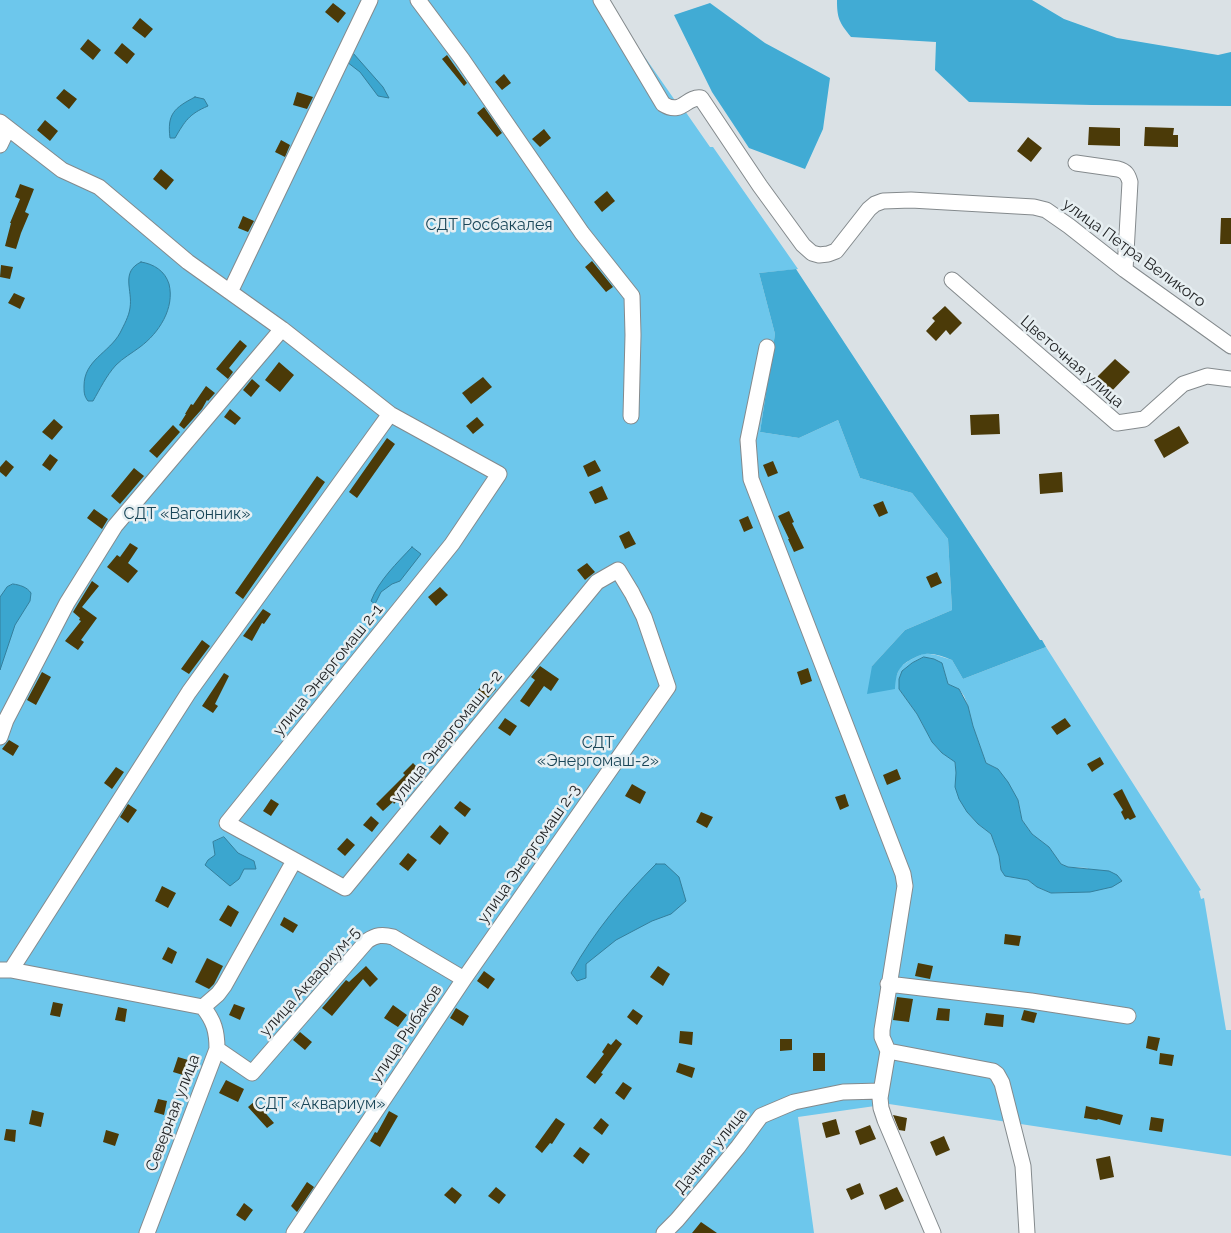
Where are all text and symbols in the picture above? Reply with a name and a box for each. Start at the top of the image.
street label: улица Петра Великого [1059,195,1209,311]
park label: СДТ Росбакалея [425,215,553,235]
street label: Цветочная улица [1016,312,1128,412]
park label: СДТ «Вагонник» [124,504,250,524]
street label: улица Энергомаш 2-1 [269,600,387,740]
street label: улица Энергомаш 2-2 [387,667,507,807]
park label: СДТ «Энергомаш-2» [537,733,659,771]
street label: улица Энергомаш 2-3 [474,781,584,927]
street label: улица Аквариум-5 [256,923,364,1041]
street label: улица Рыбаков [366,981,446,1087]
street label: Северная улица [142,1052,204,1174]
park label: СДТ «Аквариум» [255,1094,385,1114]
street label: Дачная улица [671,1104,751,1198]

